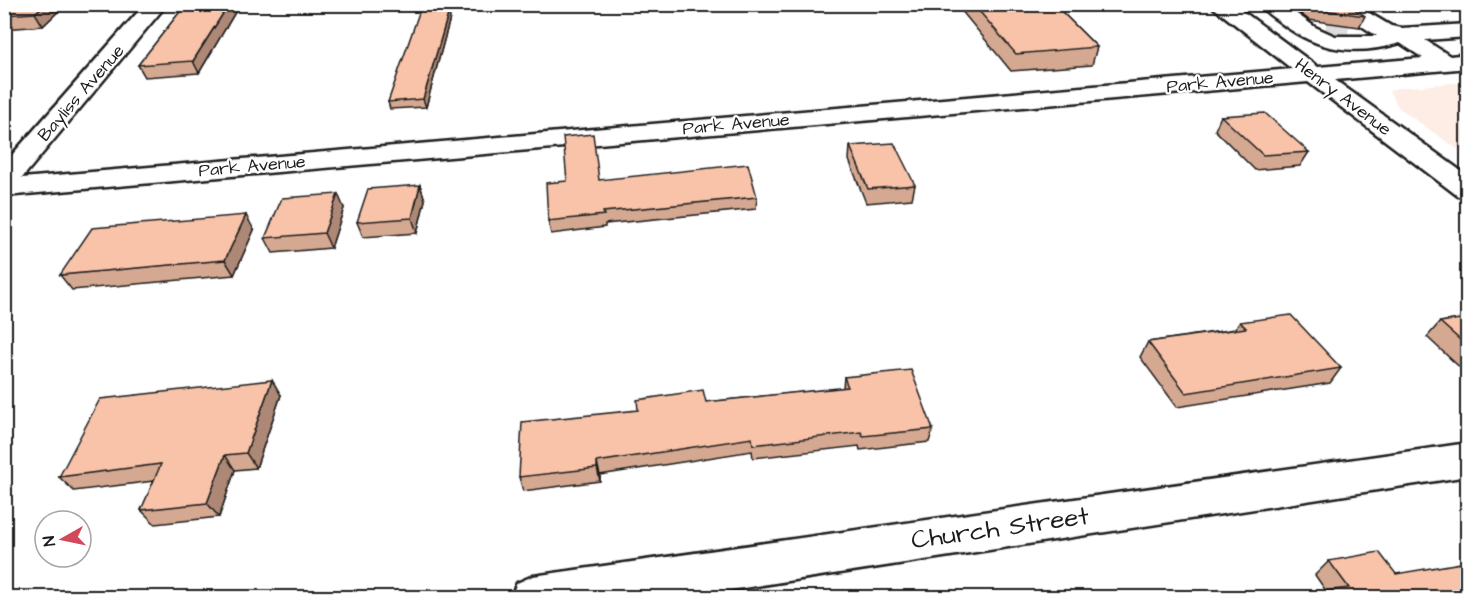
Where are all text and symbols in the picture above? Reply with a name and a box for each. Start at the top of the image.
street label: Bayliss Avenue [32,39,131,148]
street label: Henry Avenue [1289,52,1397,143]
street label: Park Avenue [1165,65,1275,99]
street label: Park Avenue [681,107,791,141]
street label: Park Avenue [197,149,307,183]
street label: Church Street [909,498,1092,558]
north arrow [33,509,93,569]
text: N [38,535,61,548]

